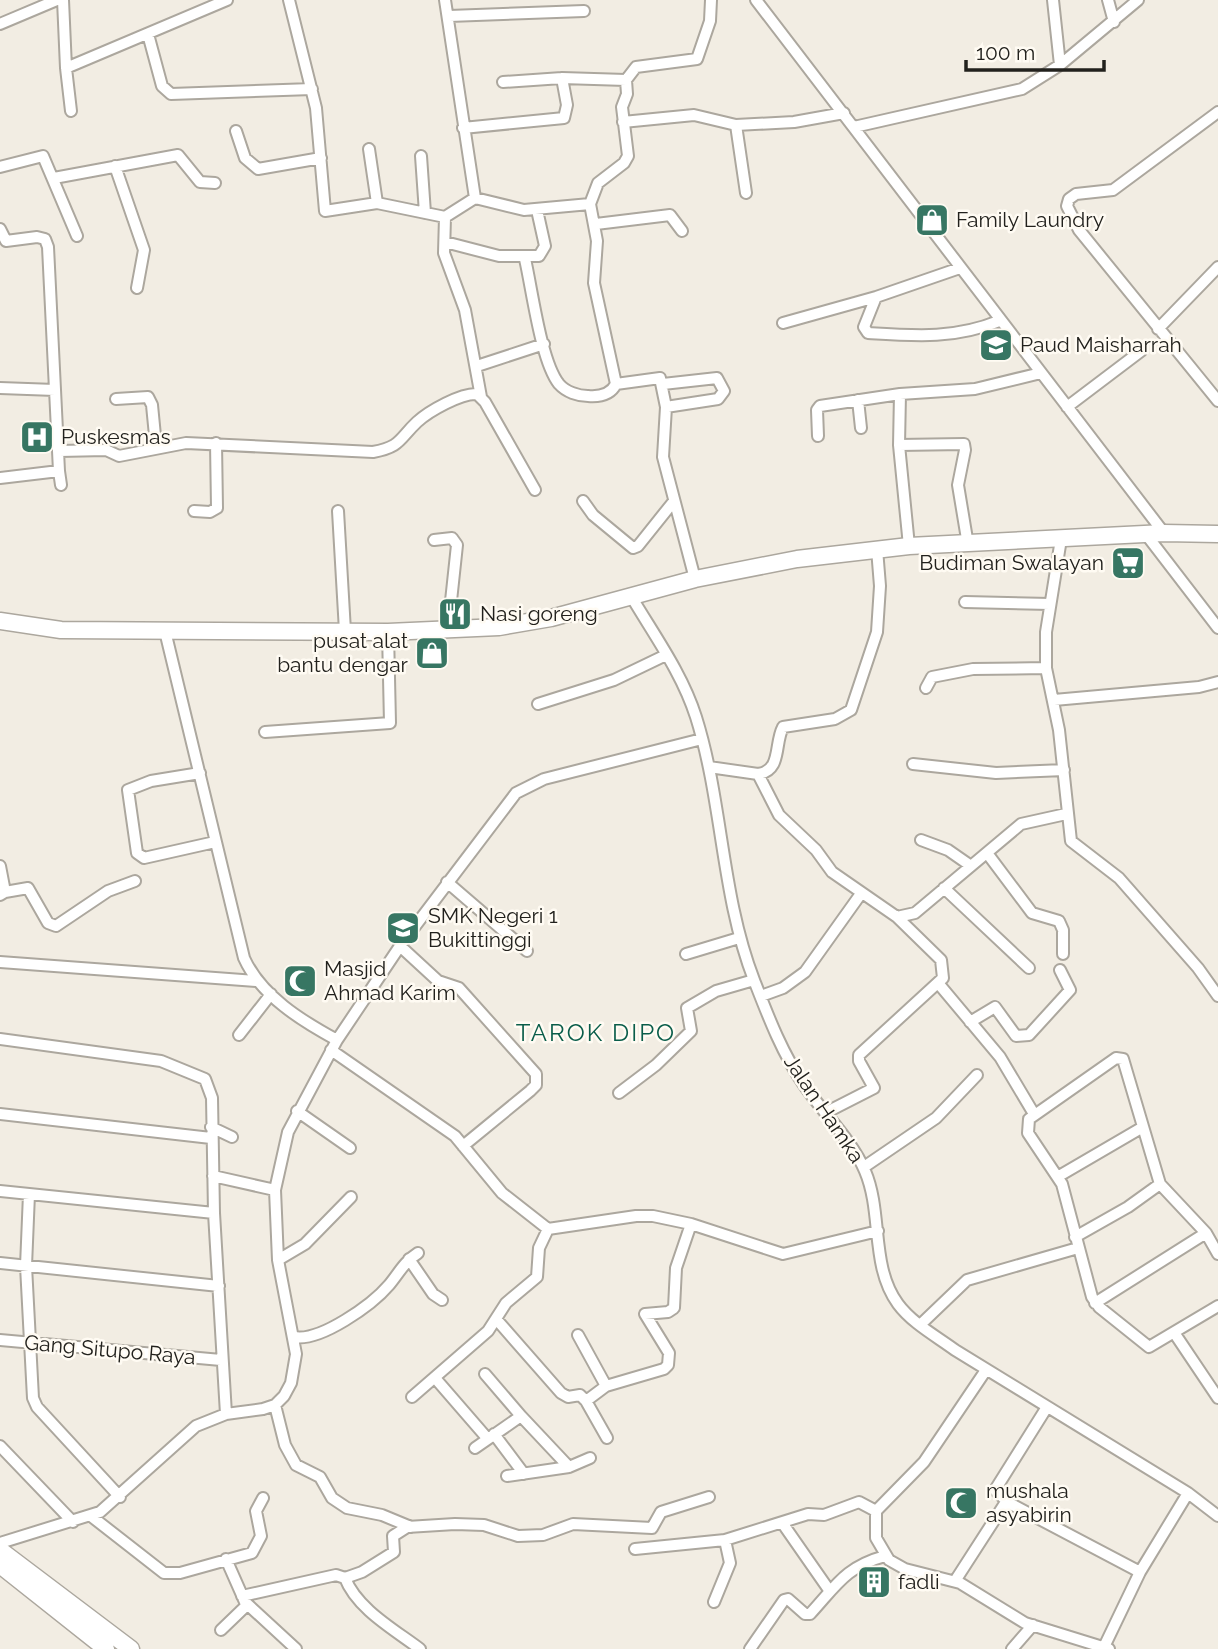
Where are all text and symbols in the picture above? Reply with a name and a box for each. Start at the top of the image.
scale bar [966,28,1104,72]
text: 100 m [976,40,1035,65]
shop icon: Family Laundry [913,201,951,239]
place label: Family Laundry [956,207,1104,232]
school or university icon: Paud Maisharrah [977,326,1015,364]
place label: Paud Maisharrah [1020,332,1182,357]
hospital icon: Puskesmas [18,418,56,456]
place label: Puskesmas [61,424,171,449]
supermarket icon: Budiman Swalayan [1109,544,1147,582]
place label: Budiman Swalayan [919,550,1104,575]
restaurant icon: Nasi goreng [436,595,474,633]
place label: Nasi goreng [480,601,598,626]
place label: pusat alat bantu dengar [277,628,409,677]
shop icon: pusat alat bantu dengar [413,634,451,672]
place label: SMK Negeri 1 Bukittinggi [428,903,558,952]
school or university icon: SMK Negeri 1 Bukittinggi [384,909,422,947]
place label: Masjid Ahmad Karim [324,956,456,1005]
mosque icon: Masjid Ahmad Karim [281,962,319,1000]
district label: TAROK DIPO [516,1018,676,1047]
street label: Jalan Hamka [779,1050,870,1167]
street label: Gang Situpo Raya [23,1330,197,1369]
place label: mushala asyabirin [986,1478,1072,1527]
mosque icon: mushala asyabirin [942,1484,980,1522]
building icon: fadli [855,1563,893,1601]
place label: fadli [898,1569,940,1594]

